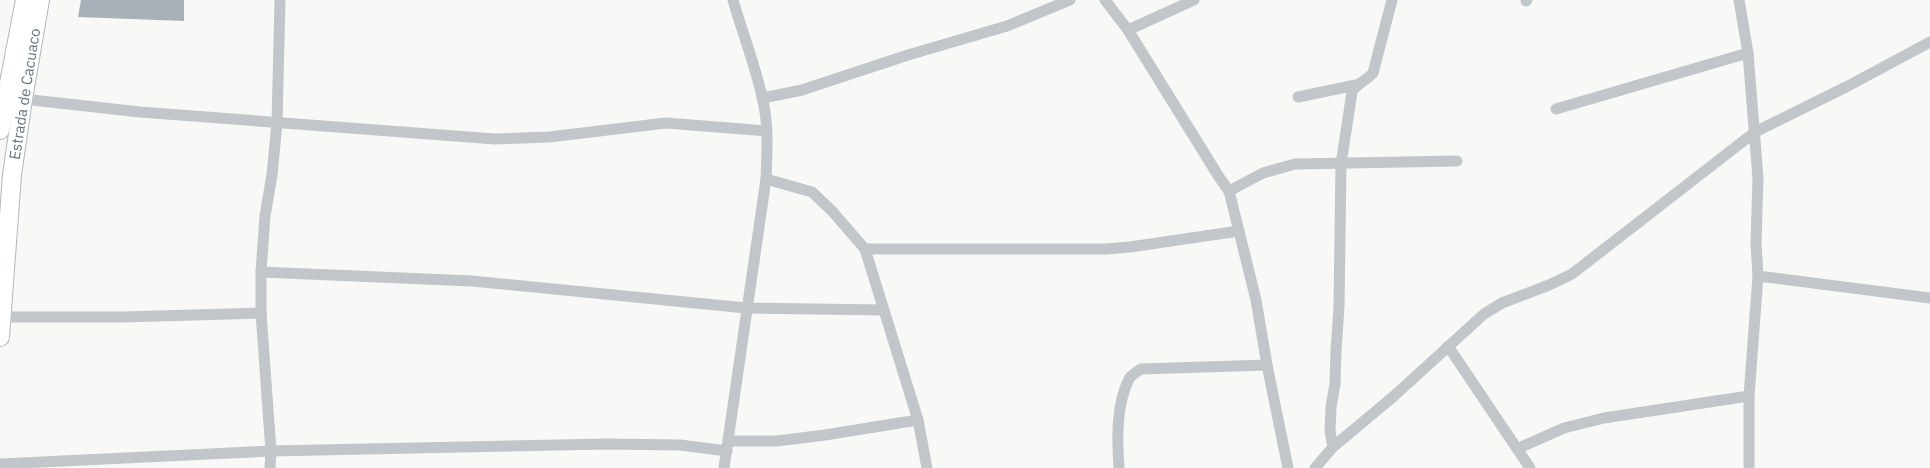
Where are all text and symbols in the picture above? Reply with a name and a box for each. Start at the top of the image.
street label: Estrada de Cacuaco [5,27,44,161]

